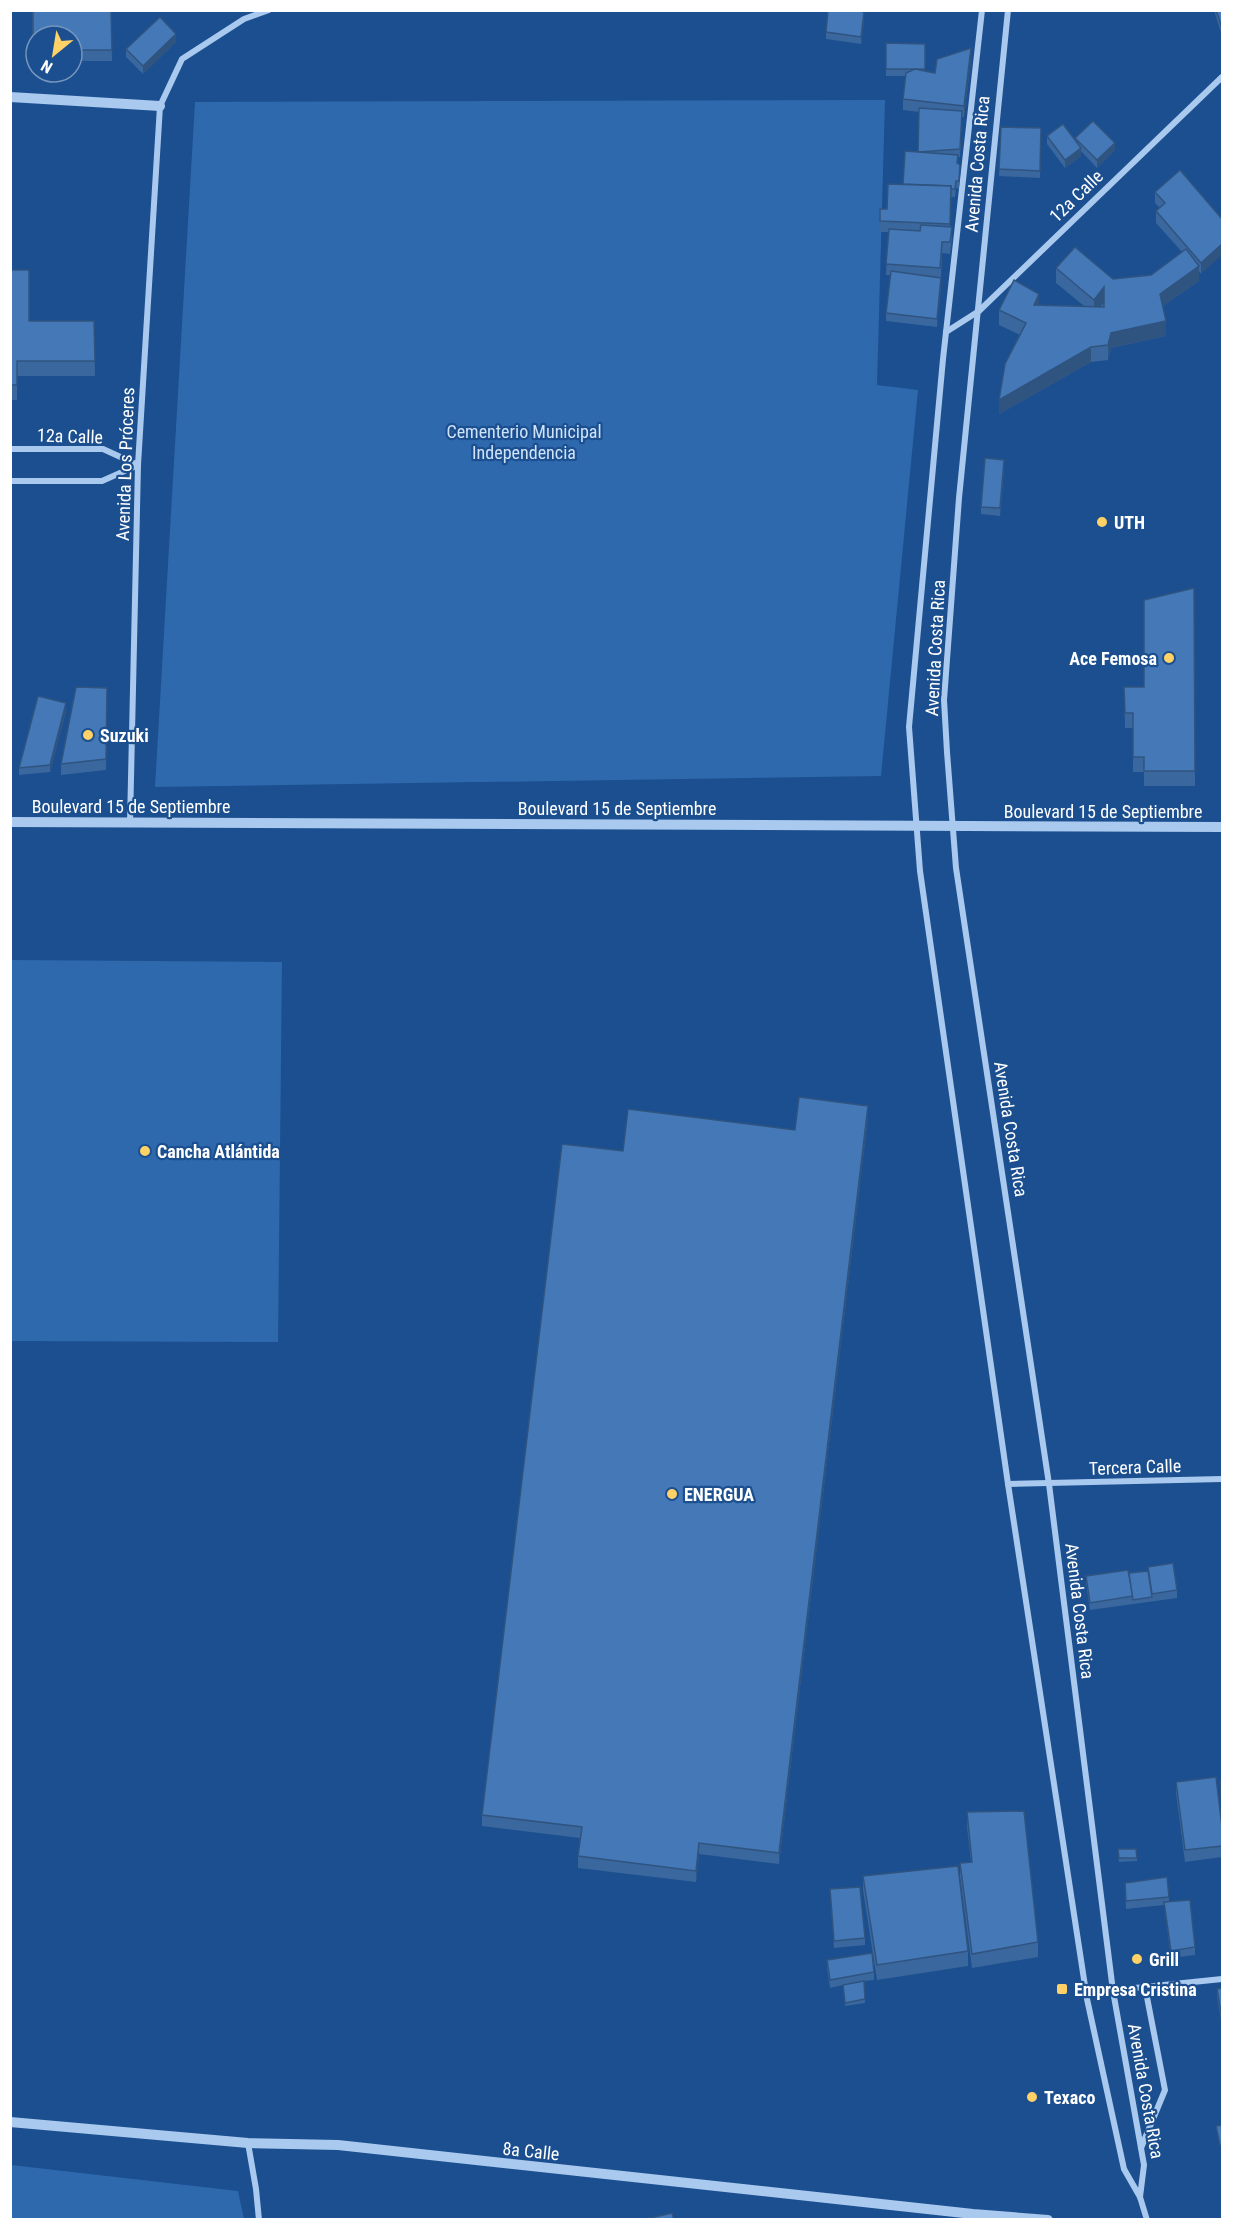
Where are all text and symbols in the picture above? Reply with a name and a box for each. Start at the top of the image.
north arrow [24,24,84,84]
text: N [38,56,56,77]
street label: Avenida Costa Rica [961,95,993,233]
street label: 12a Calle [1045,166,1107,226]
street label: Avenida Los Próceres [112,387,138,541]
park label: Cementerio Municipal Independencia [446,421,602,463]
street label: 12a Calle [37,424,103,448]
place label: UTH [1114,512,1145,533]
marker: UTH [1095,515,1109,529]
street label: Avenida Costa Rica [921,579,949,717]
place label: Ace Femosa [1069,648,1157,669]
marker: Ace Femosa [1162,651,1176,665]
place label: Suzuki [100,725,149,746]
marker: Suzuki [81,728,95,742]
street label: Boulevard 15 de Septiembre [32,796,230,817]
street label: Boulevard 15 de Septiembre [518,798,716,819]
street label: Boulevard 15 de Septiembre [1004,801,1202,822]
street label: Avenida Costa Rica [990,1060,1032,1198]
place label: Cancha Atlántida [157,1141,280,1162]
marker: Cancha Atlántida [138,1144,152,1158]
street label: Tercera Calle [1088,1455,1182,1479]
place label: ENERGUA [684,1484,754,1505]
marker: ENERGUA [665,1487,679,1501]
street label: Avenida Costa Rica [1061,1542,1099,1680]
place label: Grill [1149,1949,1179,1970]
marker: Grill [1130,1952,1144,1966]
place label: Empresa Cristina [1074,1979,1197,2000]
marker: Empresa Cristina [1055,1982,1069,1996]
street label: Avenida Costa Rica [1124,2022,1168,2160]
place label: Texaco [1044,2087,1095,2108]
marker: Texaco [1025,2090,1039,2104]
street label: 8a Calle [501,2138,561,2164]

